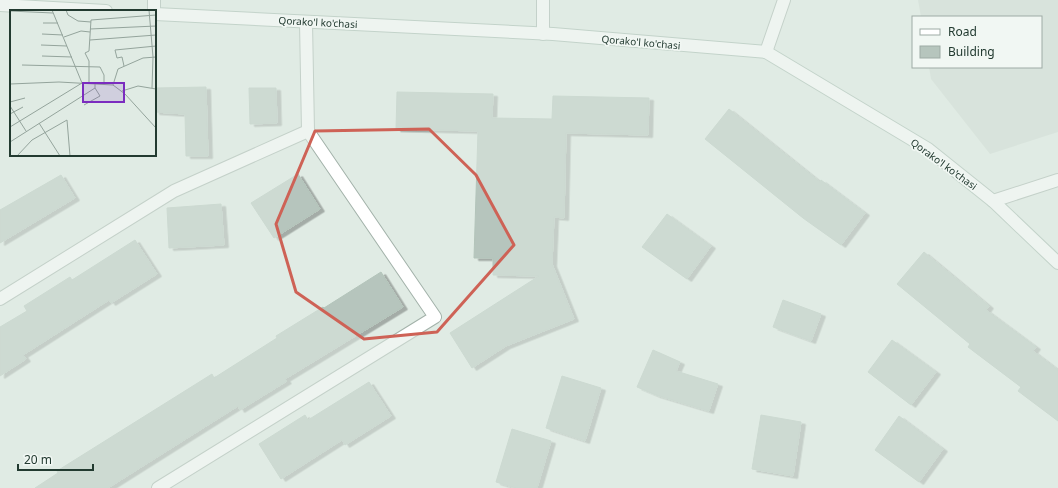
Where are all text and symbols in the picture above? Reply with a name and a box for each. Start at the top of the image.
inset map [10,10,156,156]
street label: Qorako'l ko'chasi [278,13,358,31]
legend [912,16,1042,68]
text: Road [948,23,977,40]
street label: Qorako'l ko'chasi [601,32,681,52]
text: Building [948,43,995,60]
street label: Qorako'l ko'chasi [908,135,980,193]
scale bar [18,446,93,472]
text: 20 m [24,451,52,468]

